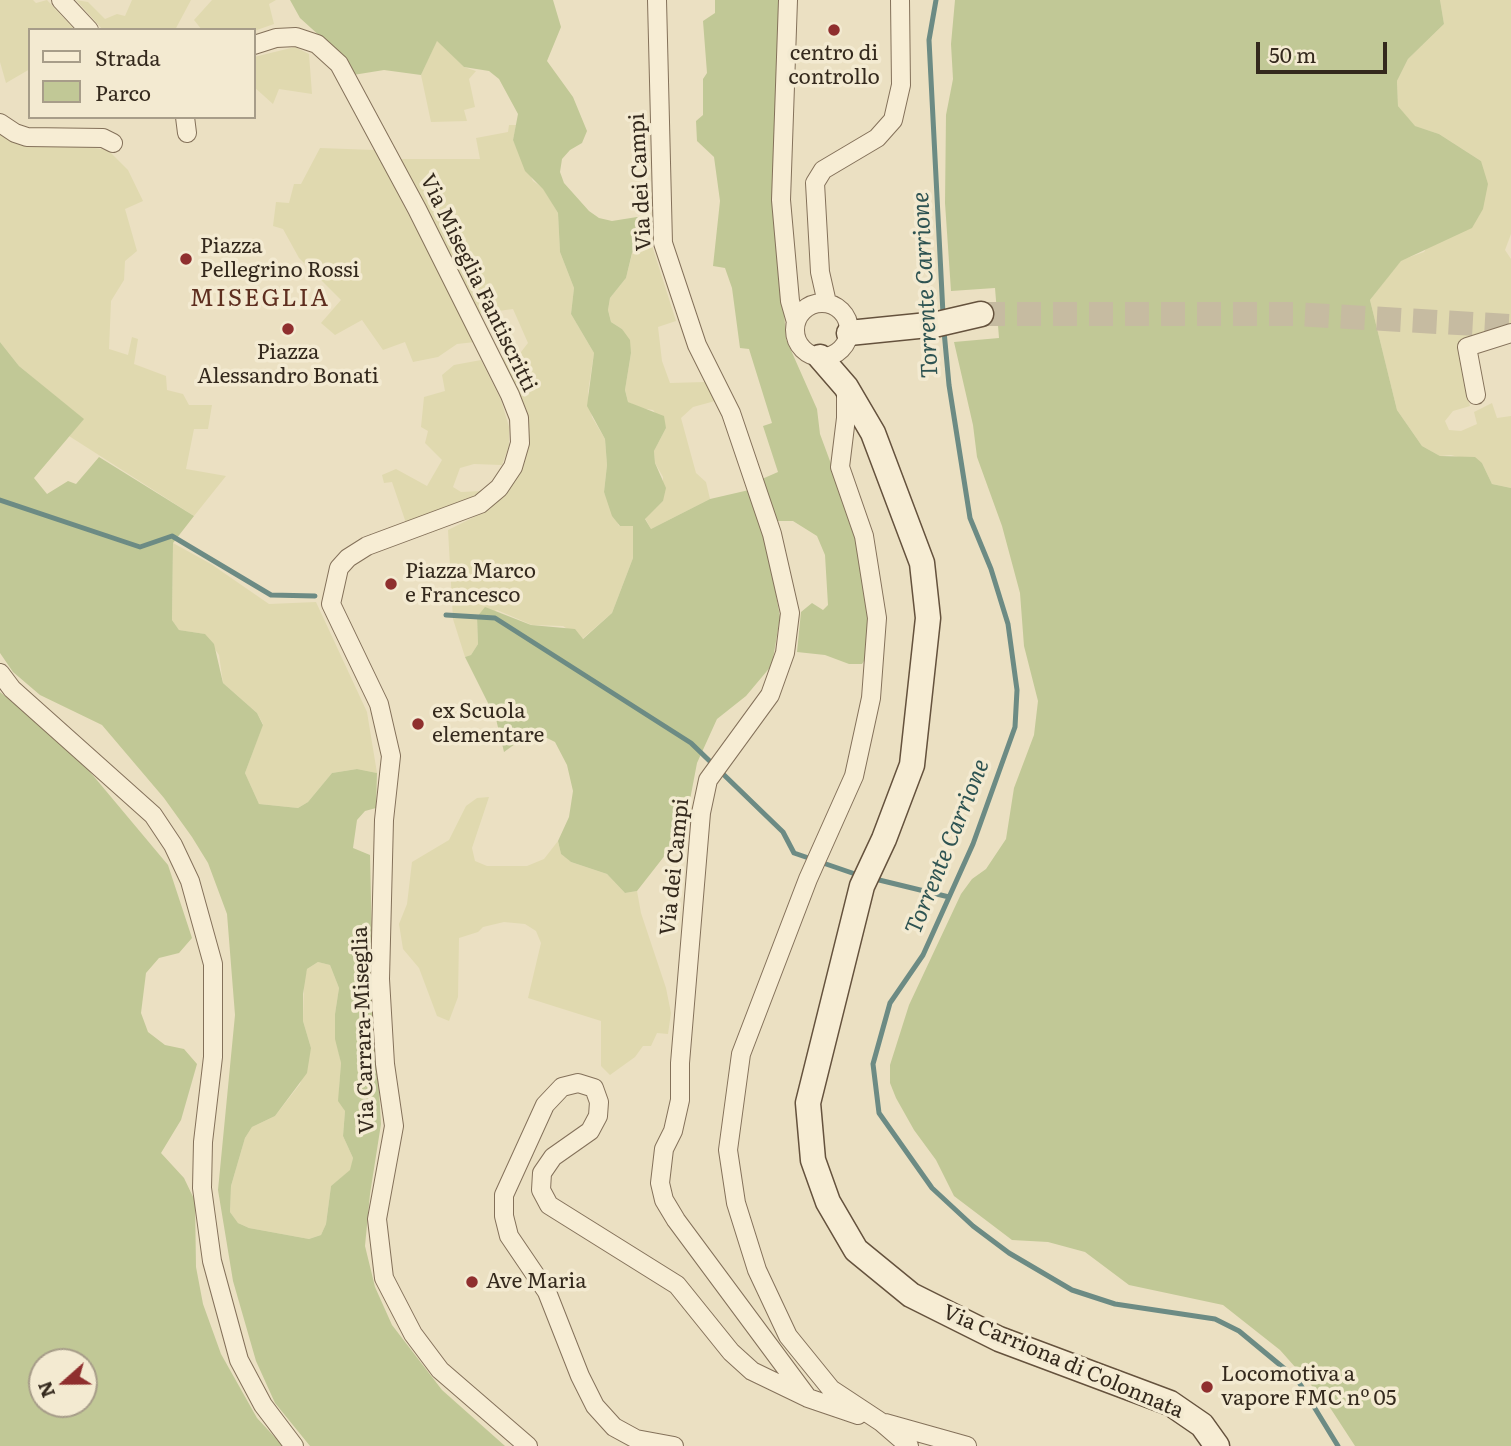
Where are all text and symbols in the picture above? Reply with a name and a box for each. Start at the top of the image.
marker: centro di controllo [826,22,842,38]
legend [28,28,256,119]
scale bar [1259,28,1390,72]
text: 50 m [1269,38,1316,69]
text: Strada [95,41,161,72]
place label: centro di controllo [788,41,880,91]
text: Parco [95,76,151,107]
street label: Via dei Campi [625,112,657,252]
street label: Via Miseglia Fantiscritti [414,170,542,396]
water label: Torrente Carrione [907,191,945,379]
place label: Piazza Pellegrino Rossi [200,234,359,284]
marker: Piazza Pellegrino Rossi [178,251,194,267]
district label: MISEGLIA [191,285,329,313]
marker: Piazza Alessandro Bonati [280,321,296,337]
place label: Piazza Alessandro Bonati [197,340,379,390]
place label: Piazza Marco e Francesco [405,559,536,609]
marker: Piazza Marco e Francesco [383,576,399,592]
place label: ex Scuola elementare [432,699,544,749]
marker: ex Scuola elementare [410,716,426,732]
water label: Torrente Carrione [900,755,996,939]
street label: Via dei Campi [655,797,695,937]
street label: Via Carrara-Miseglia [348,926,380,1134]
place label: Ave Maria [486,1269,587,1295]
marker: Ave Maria [464,1274,480,1290]
street label: Via Carriona di Colonnata [939,1300,1187,1424]
north arrow [28,1348,98,1418]
place label: Locomotiva a vapore FMC nº 05 [1221,1362,1396,1412]
text: N [29,1377,61,1402]
marker: Locomotiva a vapore FMC nº 05 [1199,1379,1215,1395]

